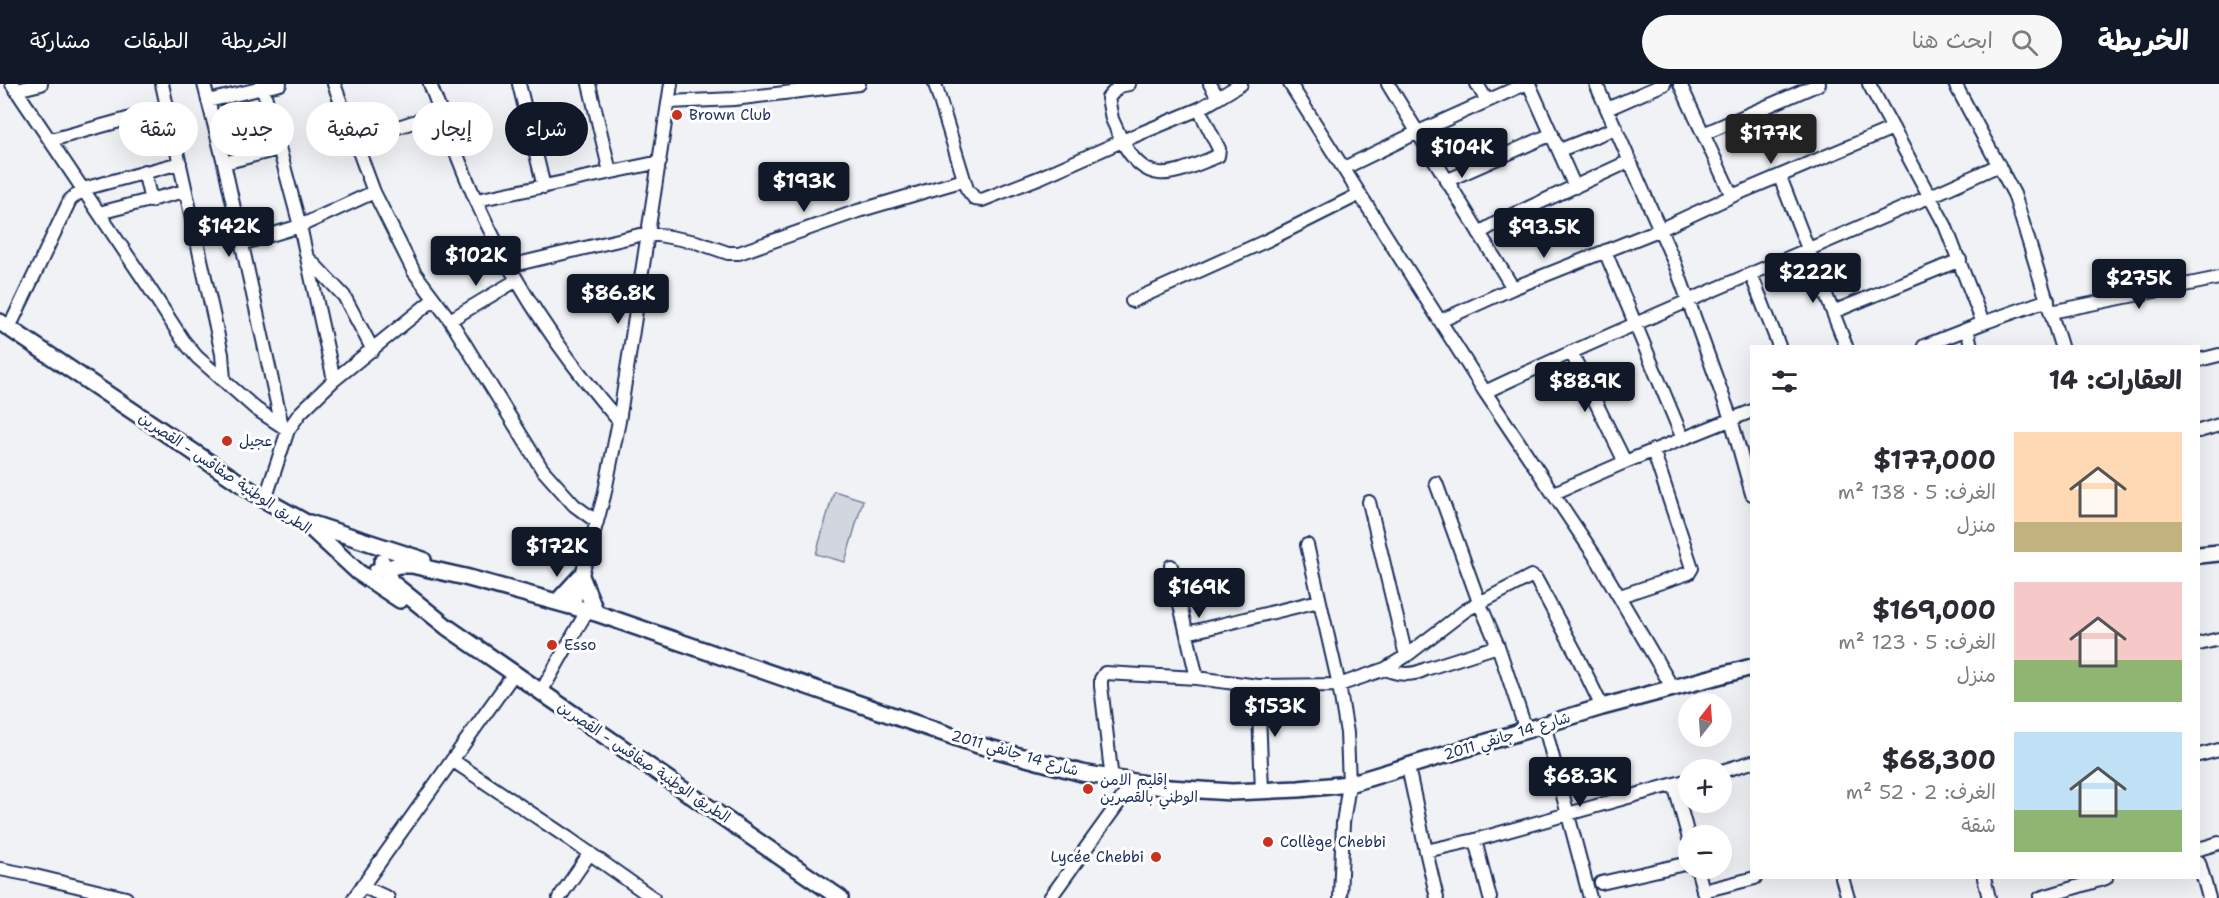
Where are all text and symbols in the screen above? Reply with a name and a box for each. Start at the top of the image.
search box [1642,15,2062,69]
text: الخريطة [2098,21,2189,59]
text: ابحث هنا [1912,26,1993,55]
icon: search [2008,26,2041,59]
text: مشاركة [30,27,91,55]
text: الطبقات [124,27,189,55]
text: الخريطة [222,27,287,55]
chip: شقة [119,102,198,156]
chip: جديد [210,102,294,156]
chip: تصفية [306,102,400,156]
chip: إيجار [412,102,493,156]
chip: شراء [505,102,588,156]
place label: Brown Club [689,105,771,125]
marker: Brown Club [670,108,684,122]
pin: $177K [1729,114,1813,165]
text: $177K [1740,120,1803,146]
pin: $104K [1420,128,1504,179]
text: $104K [1430,134,1494,160]
pin: $193K [762,162,846,213]
text: $193K [772,168,836,194]
pin: $142K [187,207,271,258]
pin: $93.5K [1495,208,1593,259]
text: $142K [198,213,260,239]
text: $93.5K [1508,214,1580,240]
pin: $102K [434,236,518,287]
text: $102K [445,242,507,268]
pin: $222K [1771,253,1855,304]
text: $222K [1779,259,1847,285]
pin: $275K [2097,259,2181,310]
text: $275K [2106,265,2172,291]
pin: $86.8K [569,274,667,325]
text: $86.8K [581,280,655,306]
pin: $88.9K [1536,362,1634,413]
text: العقارات: 14 [2048,362,2182,397]
icon: filters [1768,365,1801,398]
text: $88.9K [1549,368,1621,394]
street label: الطريق الوطنية صفاقس - القصرين [135,408,315,538]
place label: عجيل [239,431,272,451]
marker: عجيل [220,434,234,448]
text: $177,000 [1873,442,1996,477]
icon: home [2062,456,2134,528]
text: الغرف: 5 · 138 m² [1838,479,1996,505]
text: منزل [1957,512,1996,538]
pin: $172K [515,527,599,578]
text: $172K [526,533,588,559]
pin: $169K [1157,568,1241,619]
text: $169K [1168,574,1230,600]
text: $169,000 [1872,592,1996,627]
icon: home [2062,606,2134,678]
text: الغرف: 5 · 123 m² [1838,629,1996,655]
place label: Esso [564,635,596,655]
marker: Esso [545,638,559,652]
text: منزل [1957,662,1996,688]
pin: $153K [1233,687,1317,738]
text: $153K [1244,693,1306,719]
north arrow [1678,693,1732,747]
map controls [1678,693,1732,879]
street label: الطريق الوطنية صفاقس - القصرين [554,697,734,827]
street label: شارع 14 جانفي 2011 [1441,707,1574,768]
street label: شارع 14 جانفي 2011 [948,725,1081,784]
text: $68,300 [1882,742,1996,777]
icon: home [2062,756,2134,828]
pin: $68.3K [1531,757,1629,808]
button: + [1678,759,1732,813]
text: $68.3K [1543,763,1617,789]
place label: إقليم الامن الوطني بالقصرين [1100,770,1198,810]
text: الغرف: 2 · 52 m² [1846,779,1996,805]
marker: إقليم الامن الوطني بالقصرين [1081,782,1095,796]
text: شقة [1961,812,1996,838]
button: − [1678,825,1732,879]
place label: Collège Chebbi [1280,832,1386,852]
marker: Collège Chebbi [1261,835,1275,849]
place label: Lycée Chebbi [1050,847,1144,867]
marker: Lycée Chebbi [1149,850,1163,864]

